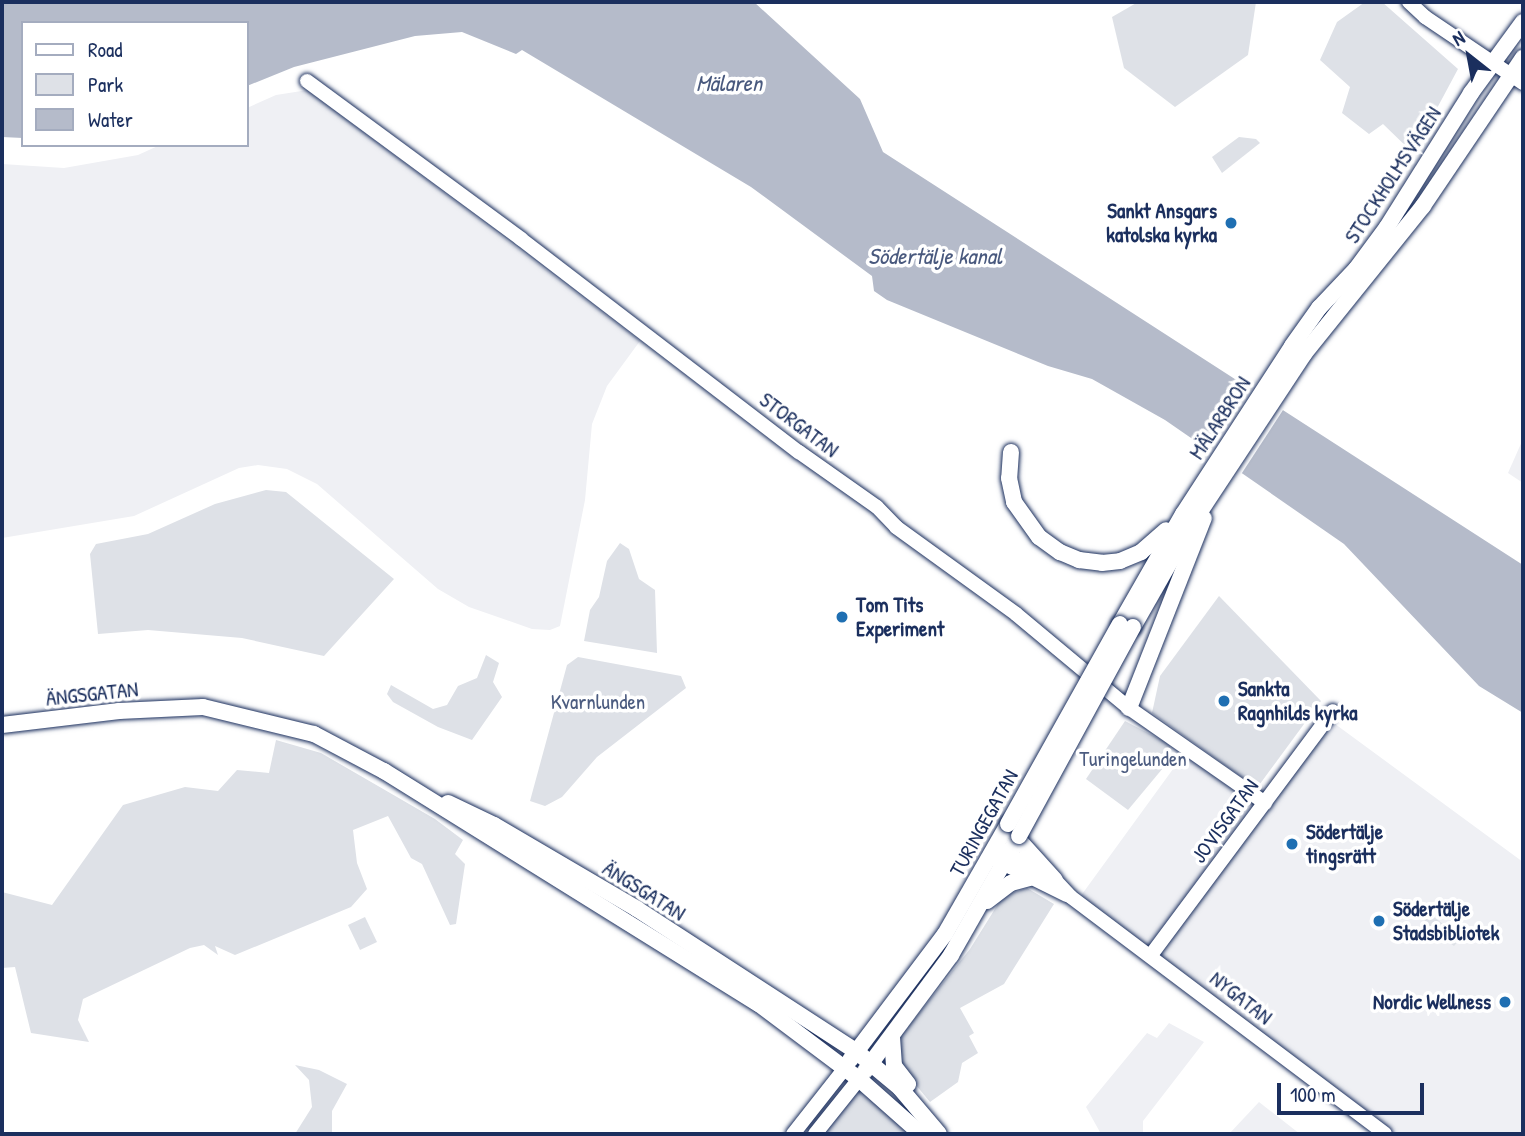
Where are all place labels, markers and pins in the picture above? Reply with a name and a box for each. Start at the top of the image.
place label: Sankt Ansgars katolska kyrka [1106,198,1217,248]
marker: Sankt Ansgars katolska kyrka [1223,215,1239,231]
place label: Tom Tits Experiment [856,592,944,642]
marker: Tom Tits Experiment [834,609,850,625]
place label: Sankta Ragnhilds kyrka [1238,676,1357,726]
marker: Sankta Ragnhilds kyrka [1216,693,1232,709]
place label: Södertälje tingsrätt [1306,819,1383,869]
marker: Södertälje tingsrätt [1284,836,1300,852]
place label: Södertälje Stadsbibliotek [1393,896,1499,946]
marker: Södertälje Stadsbibliotek [1371,913,1387,929]
place label: Nordic Wellness [1373,989,1491,1015]
marker: Nordic Wellness [1497,994,1513,1010]

